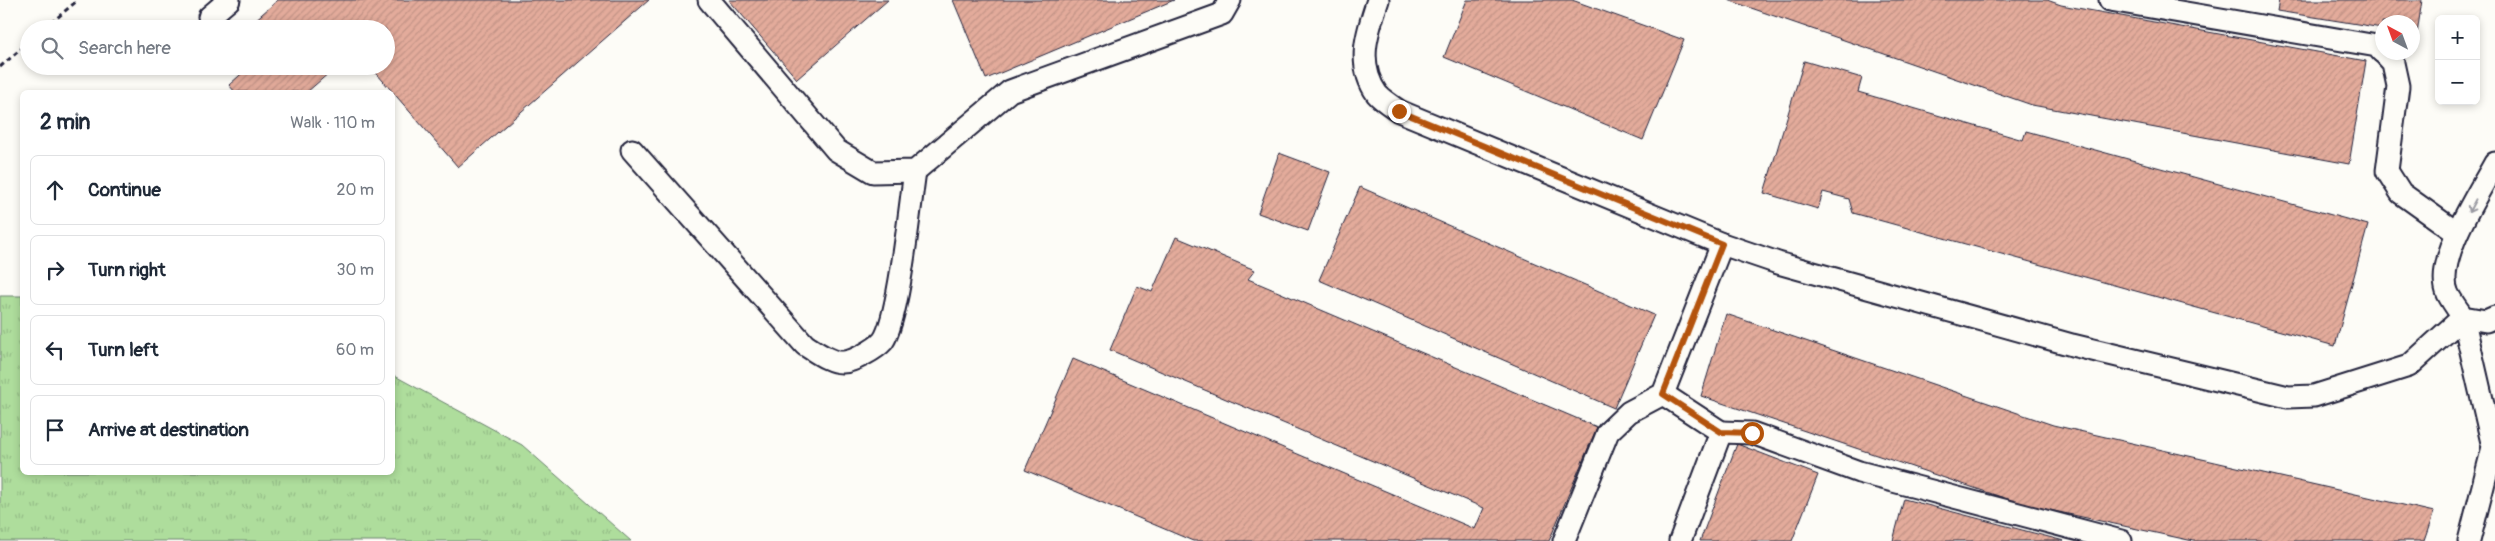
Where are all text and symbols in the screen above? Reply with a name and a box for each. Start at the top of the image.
north arrow [2375,15,2420,60]
map controls [2435,15,2480,105]
button: + [2435,15,2480,60]
search box [20,20,395,75]
icon: search [38,34,66,62]
text: Search here [78,36,171,60]
button: − [2435,60,2480,105]
route end [1388,100,1411,123]
text: 2 min [40,109,90,136]
text: Walk · 110 m [290,113,375,133]
icon: ahead [41,176,69,204]
text: Continue [88,178,161,202]
text: 20 m [336,180,374,200]
one-way arrow [2467,198,2476,213]
icon: right [41,256,69,284]
text: Turn right [88,258,166,282]
text: 30 m [336,260,374,280]
icon: left [41,336,69,364]
text: Turn left [88,338,158,362]
text: 60 m [336,340,374,360]
icon: arrive [41,416,69,444]
text: Arrive at destination [88,418,249,442]
route start [1741,422,1764,445]

